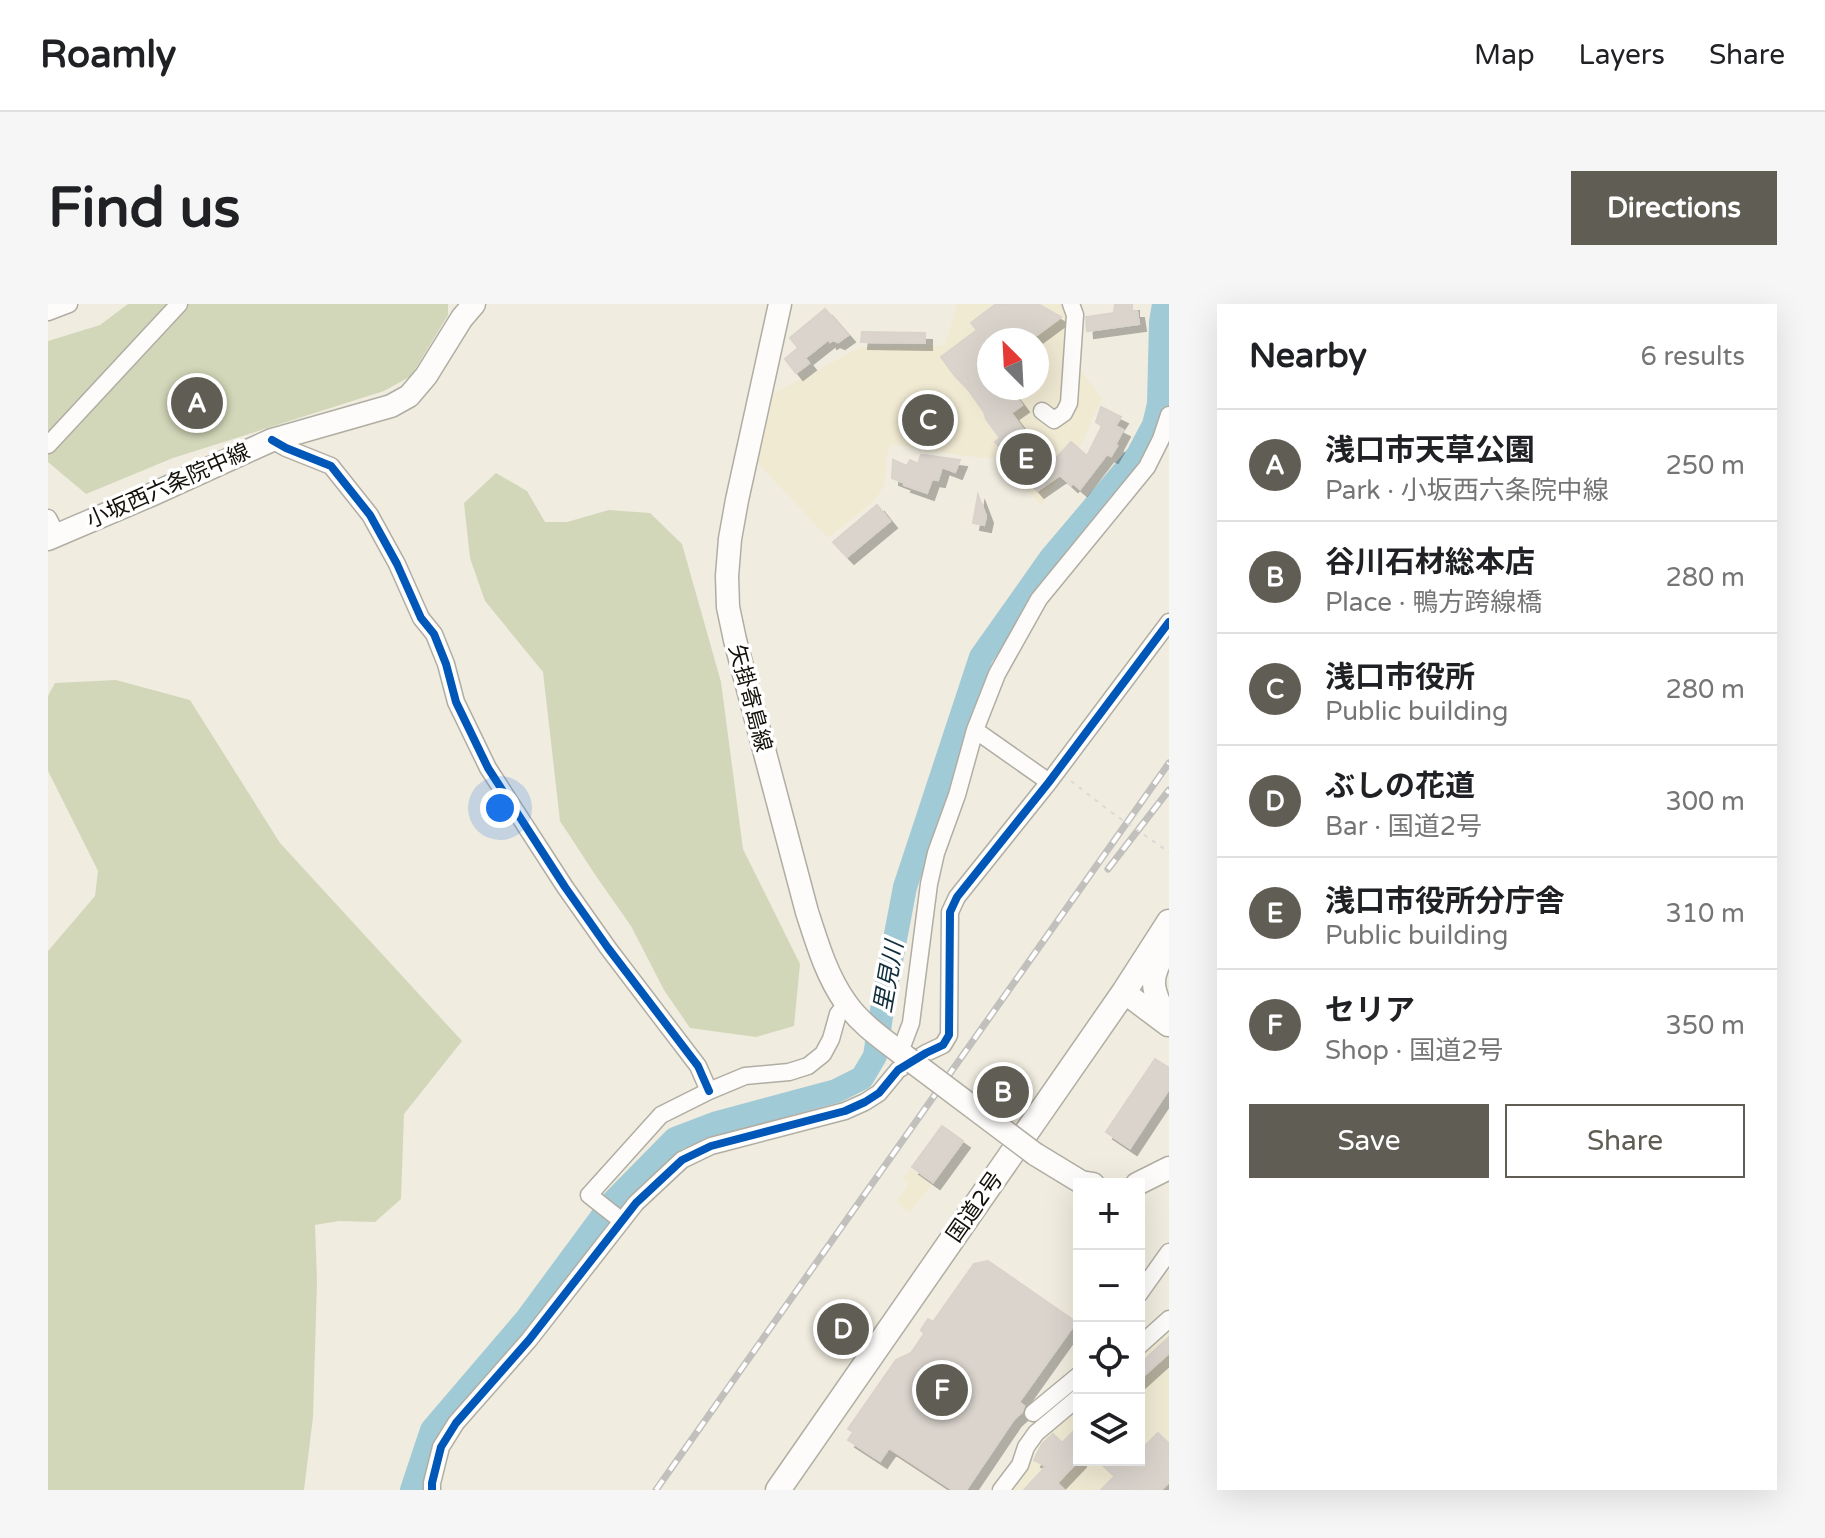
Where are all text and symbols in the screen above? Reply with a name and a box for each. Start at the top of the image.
text: Roamly [40,32,176,78]
text: Map [1474,38,1535,72]
text: Layers [1579,38,1665,72]
text: Share [1709,38,1785,72]
button: Directions [1571,171,1777,245]
text: Find us [48,175,240,242]
north arrow [977,328,1049,400]
text: Nearby [1249,336,1367,377]
text: 6 results [1640,341,1745,372]
pin: A [171,373,223,433]
pin: C [902,390,954,450]
pin: E [1000,429,1052,489]
text: 浅口市天草公園 [1325,432,1535,469]
street label: 小坂西六条院中線 [82,438,254,534]
text: A [1265,450,1285,481]
text: 250 m [1665,450,1745,481]
text: Park · 小坂西六条院中線 [1325,475,1609,506]
text: 谷川石材総本店 [1325,544,1535,581]
text: B [1266,562,1284,593]
text: 280 m [1665,562,1745,593]
text: Place · 鴨方跨線橋 [1325,587,1542,618]
street label: 矢掛寄島線 [723,642,777,754]
text: 浅口市役所 [1325,659,1475,696]
text: C [1266,674,1284,705]
text: 280 m [1665,674,1745,705]
text: Public building [1325,696,1508,727]
text: ぶしの花道 [1325,768,1475,805]
text: D [1265,786,1285,817]
text: 300 m [1665,786,1745,817]
your location [480,788,520,828]
text: Bar · 国道2号 [1325,811,1482,842]
text: 浅口市役所分庁舎 [1325,883,1565,920]
text: E [1267,898,1283,929]
text: 310 m [1665,898,1745,929]
text: Public building [1325,920,1508,951]
water label: 里見川 [868,936,910,1015]
text: セリア [1325,992,1415,1029]
text: F [1267,1010,1283,1041]
text: 350 m [1665,1010,1745,1041]
text: Shop · 国道2号 [1325,1035,1503,1066]
pin: B [977,1062,1029,1122]
button: Save [1249,1104,1489,1178]
button: Share [1505,1104,1745,1178]
street label: 国道2号 [941,1167,1009,1247]
map controls [1073,1178,1145,1466]
button: + [1073,1178,1145,1250]
button: − [1073,1250,1145,1322]
pin: D [817,1299,869,1359]
button: locate [1073,1322,1145,1394]
pin: F [916,1360,968,1420]
button: layers [1073,1394,1145,1466]

